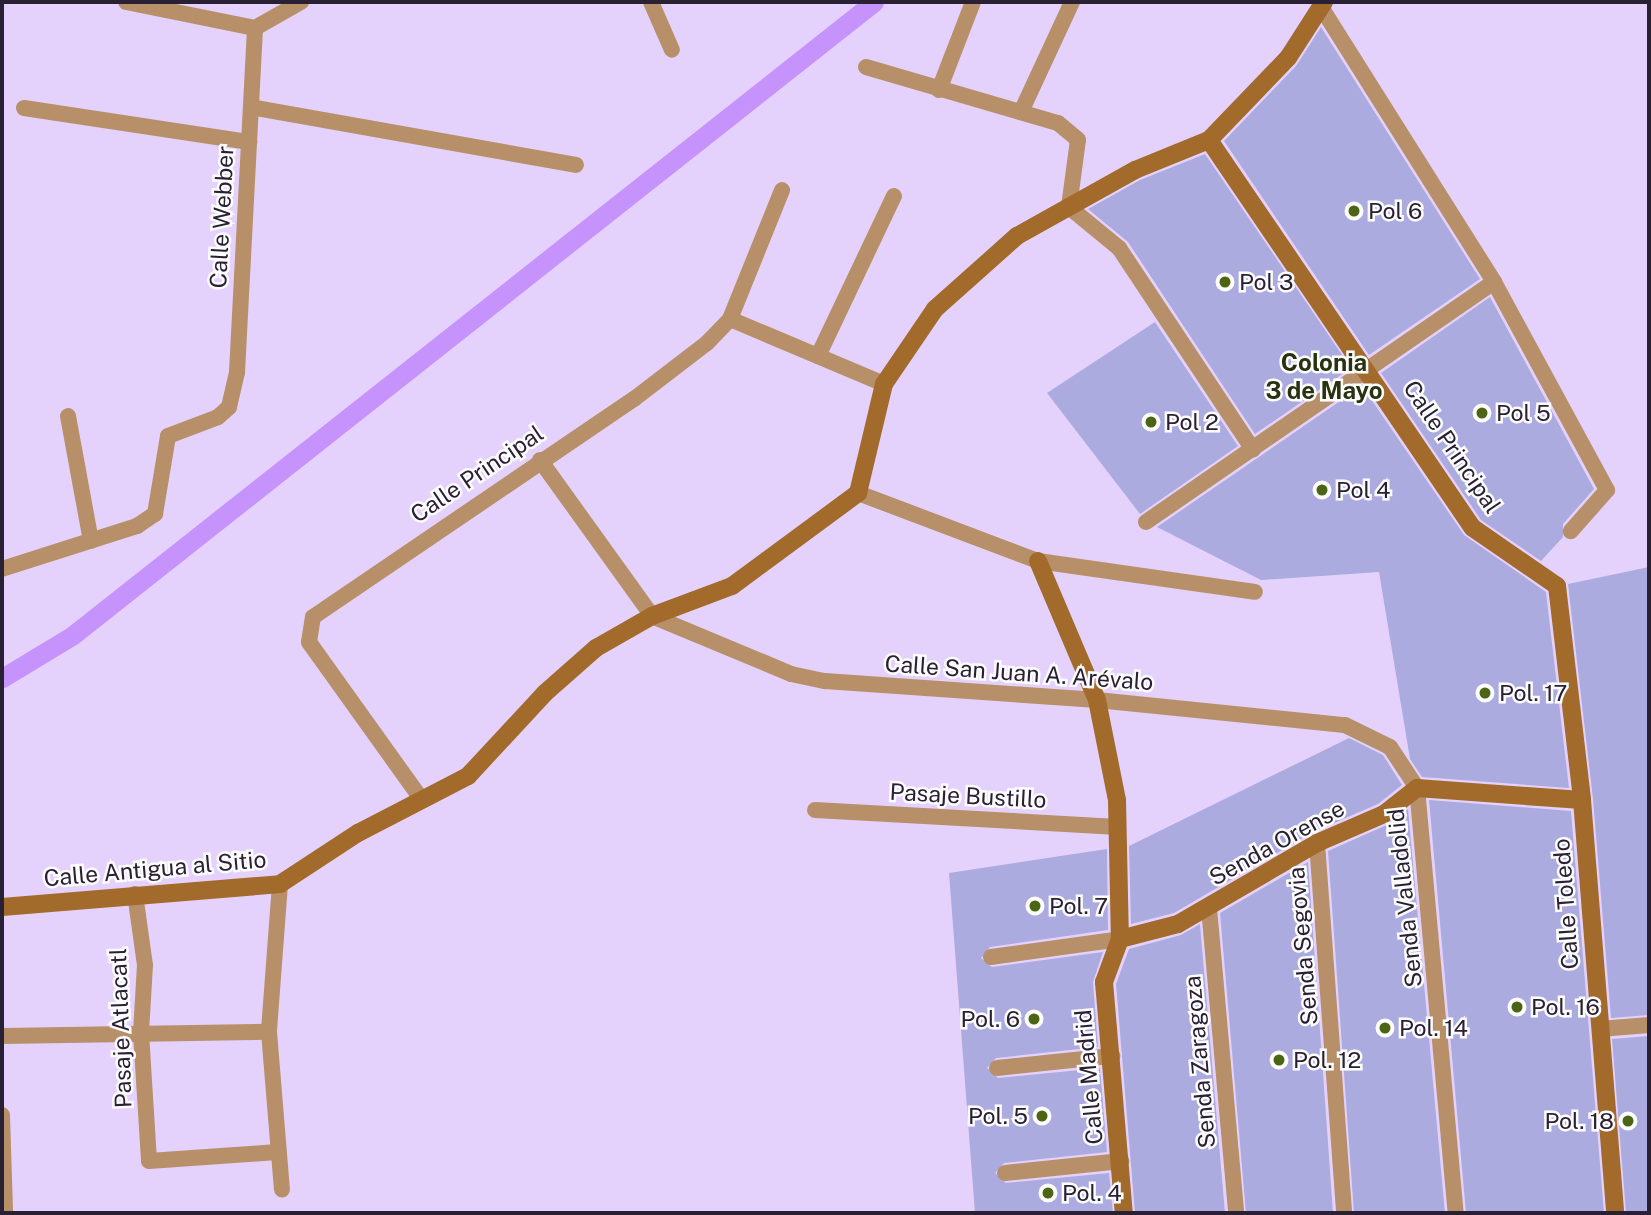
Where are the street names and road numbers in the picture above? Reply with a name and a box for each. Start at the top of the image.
street label: Calle Webber [204,145,240,289]
street label: Calle Principal [1397,375,1507,519]
street label: Calle Principal [405,419,549,529]
street label: Calle San Juan A. Arévalo [884,650,1154,696]
street label: Pasaje Bustillo [889,778,1047,814]
street label: Senda Orense [1205,795,1349,891]
street label: Senda Valladolid [1382,807,1428,989]
street label: Calle Toledo [1548,838,1584,970]
street label: Calle Antigua al Sitio [43,846,267,892]
street label: Senda Segovia [1282,866,1324,1026]
street label: Pasaje Atlacatl [104,947,138,1109]
street label: Senda Zaragoza [1179,975,1221,1149]
street label: Calle Madrid [1069,1008,1109,1146]

